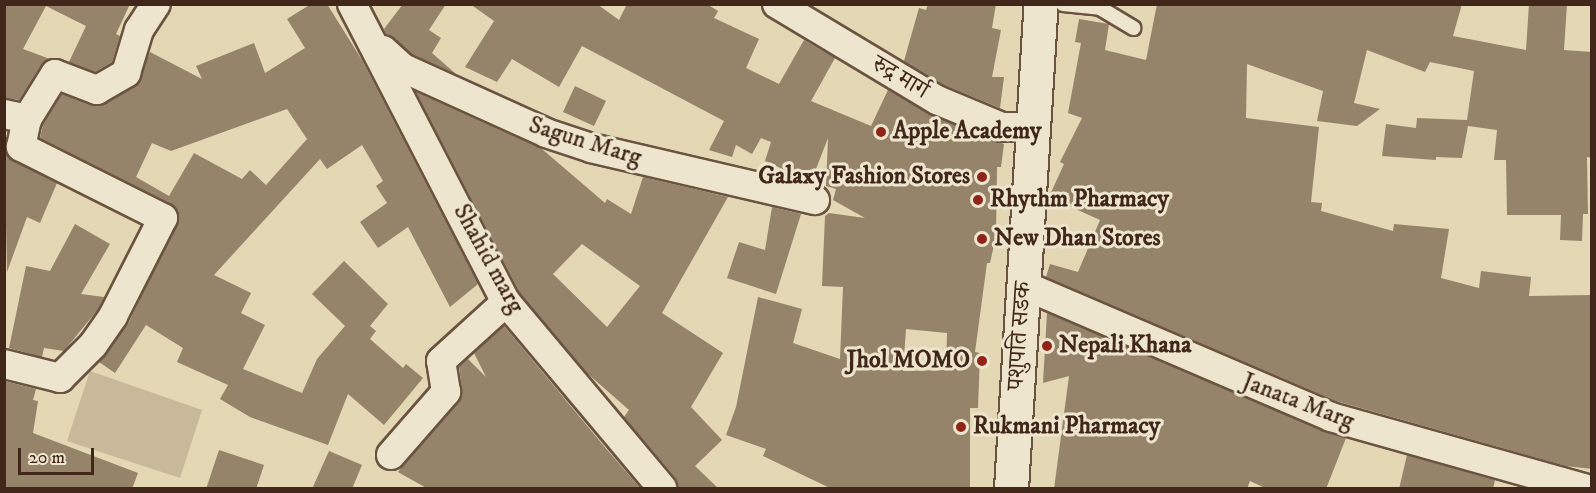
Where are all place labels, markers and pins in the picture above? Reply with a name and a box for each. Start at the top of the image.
place label: Apple Academy [893,118,1041,146]
marker: Apple Academy [874,125,888,139]
place label: Galaxy Fashion Stores [758,163,970,191]
marker: Galaxy Fashion Stores [975,170,989,184]
place label: Rhythm Pharmacy [990,186,1169,214]
marker: Rhythm Pharmacy [971,193,985,207]
place label: New Dhan Stores [994,225,1161,253]
marker: New Dhan Stores [975,232,989,246]
place label: Nepali Khana [1059,332,1191,360]
marker: Nepali Khana [1040,339,1054,353]
place label: Jhol MOMO [847,347,970,375]
marker: Jhol MOMO [975,354,989,368]
place label: Rukmani Pharmacy [973,413,1160,441]
marker: Rukmani Pharmacy [954,420,968,434]

